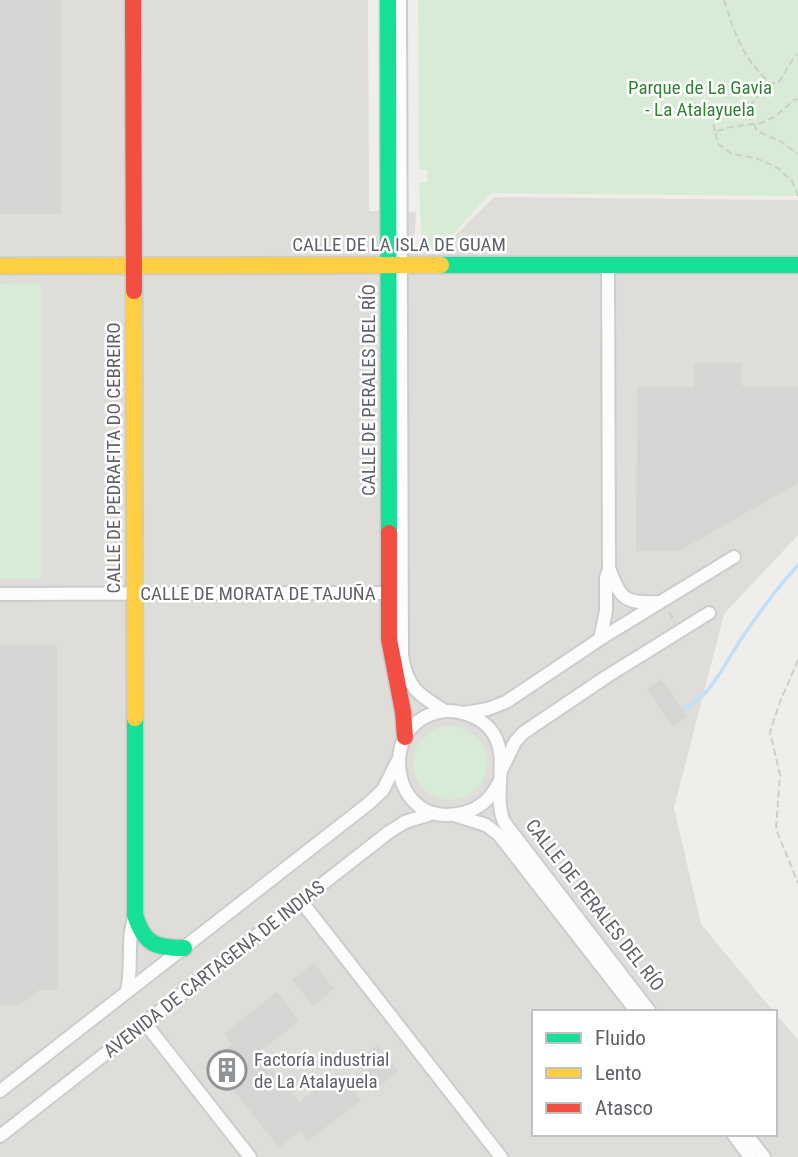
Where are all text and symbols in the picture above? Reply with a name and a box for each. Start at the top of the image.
park label: Parque de La Gavia - La Atalayuela [628,76,772,121]
street label: CALLE DE LA ISLA DE GUAM [292,233,506,256]
street label: CALLE DE PERALES DEL RÍO [357,284,380,496]
street label: CALLE DE PEDRAFITA DO CEBREIRO [102,322,125,594]
street label: CALLE DE MORATA DE TAJUÑA [140,582,376,605]
street label: CALLE DE PERALES DEL RÍO [521,814,669,996]
street label: AVENIDA DE CARTAGENA DE INDIAS [99,875,329,1062]
legend [532,1010,777,1136]
text: Fluido [595,1026,646,1050]
place label: Factoría industrial de La Atalayuela [254,1048,389,1093]
building icon: Factoría industrial de La Atalayuela [206,1049,248,1091]
text: Lento [595,1061,642,1085]
text: Atasco [595,1096,653,1120]

